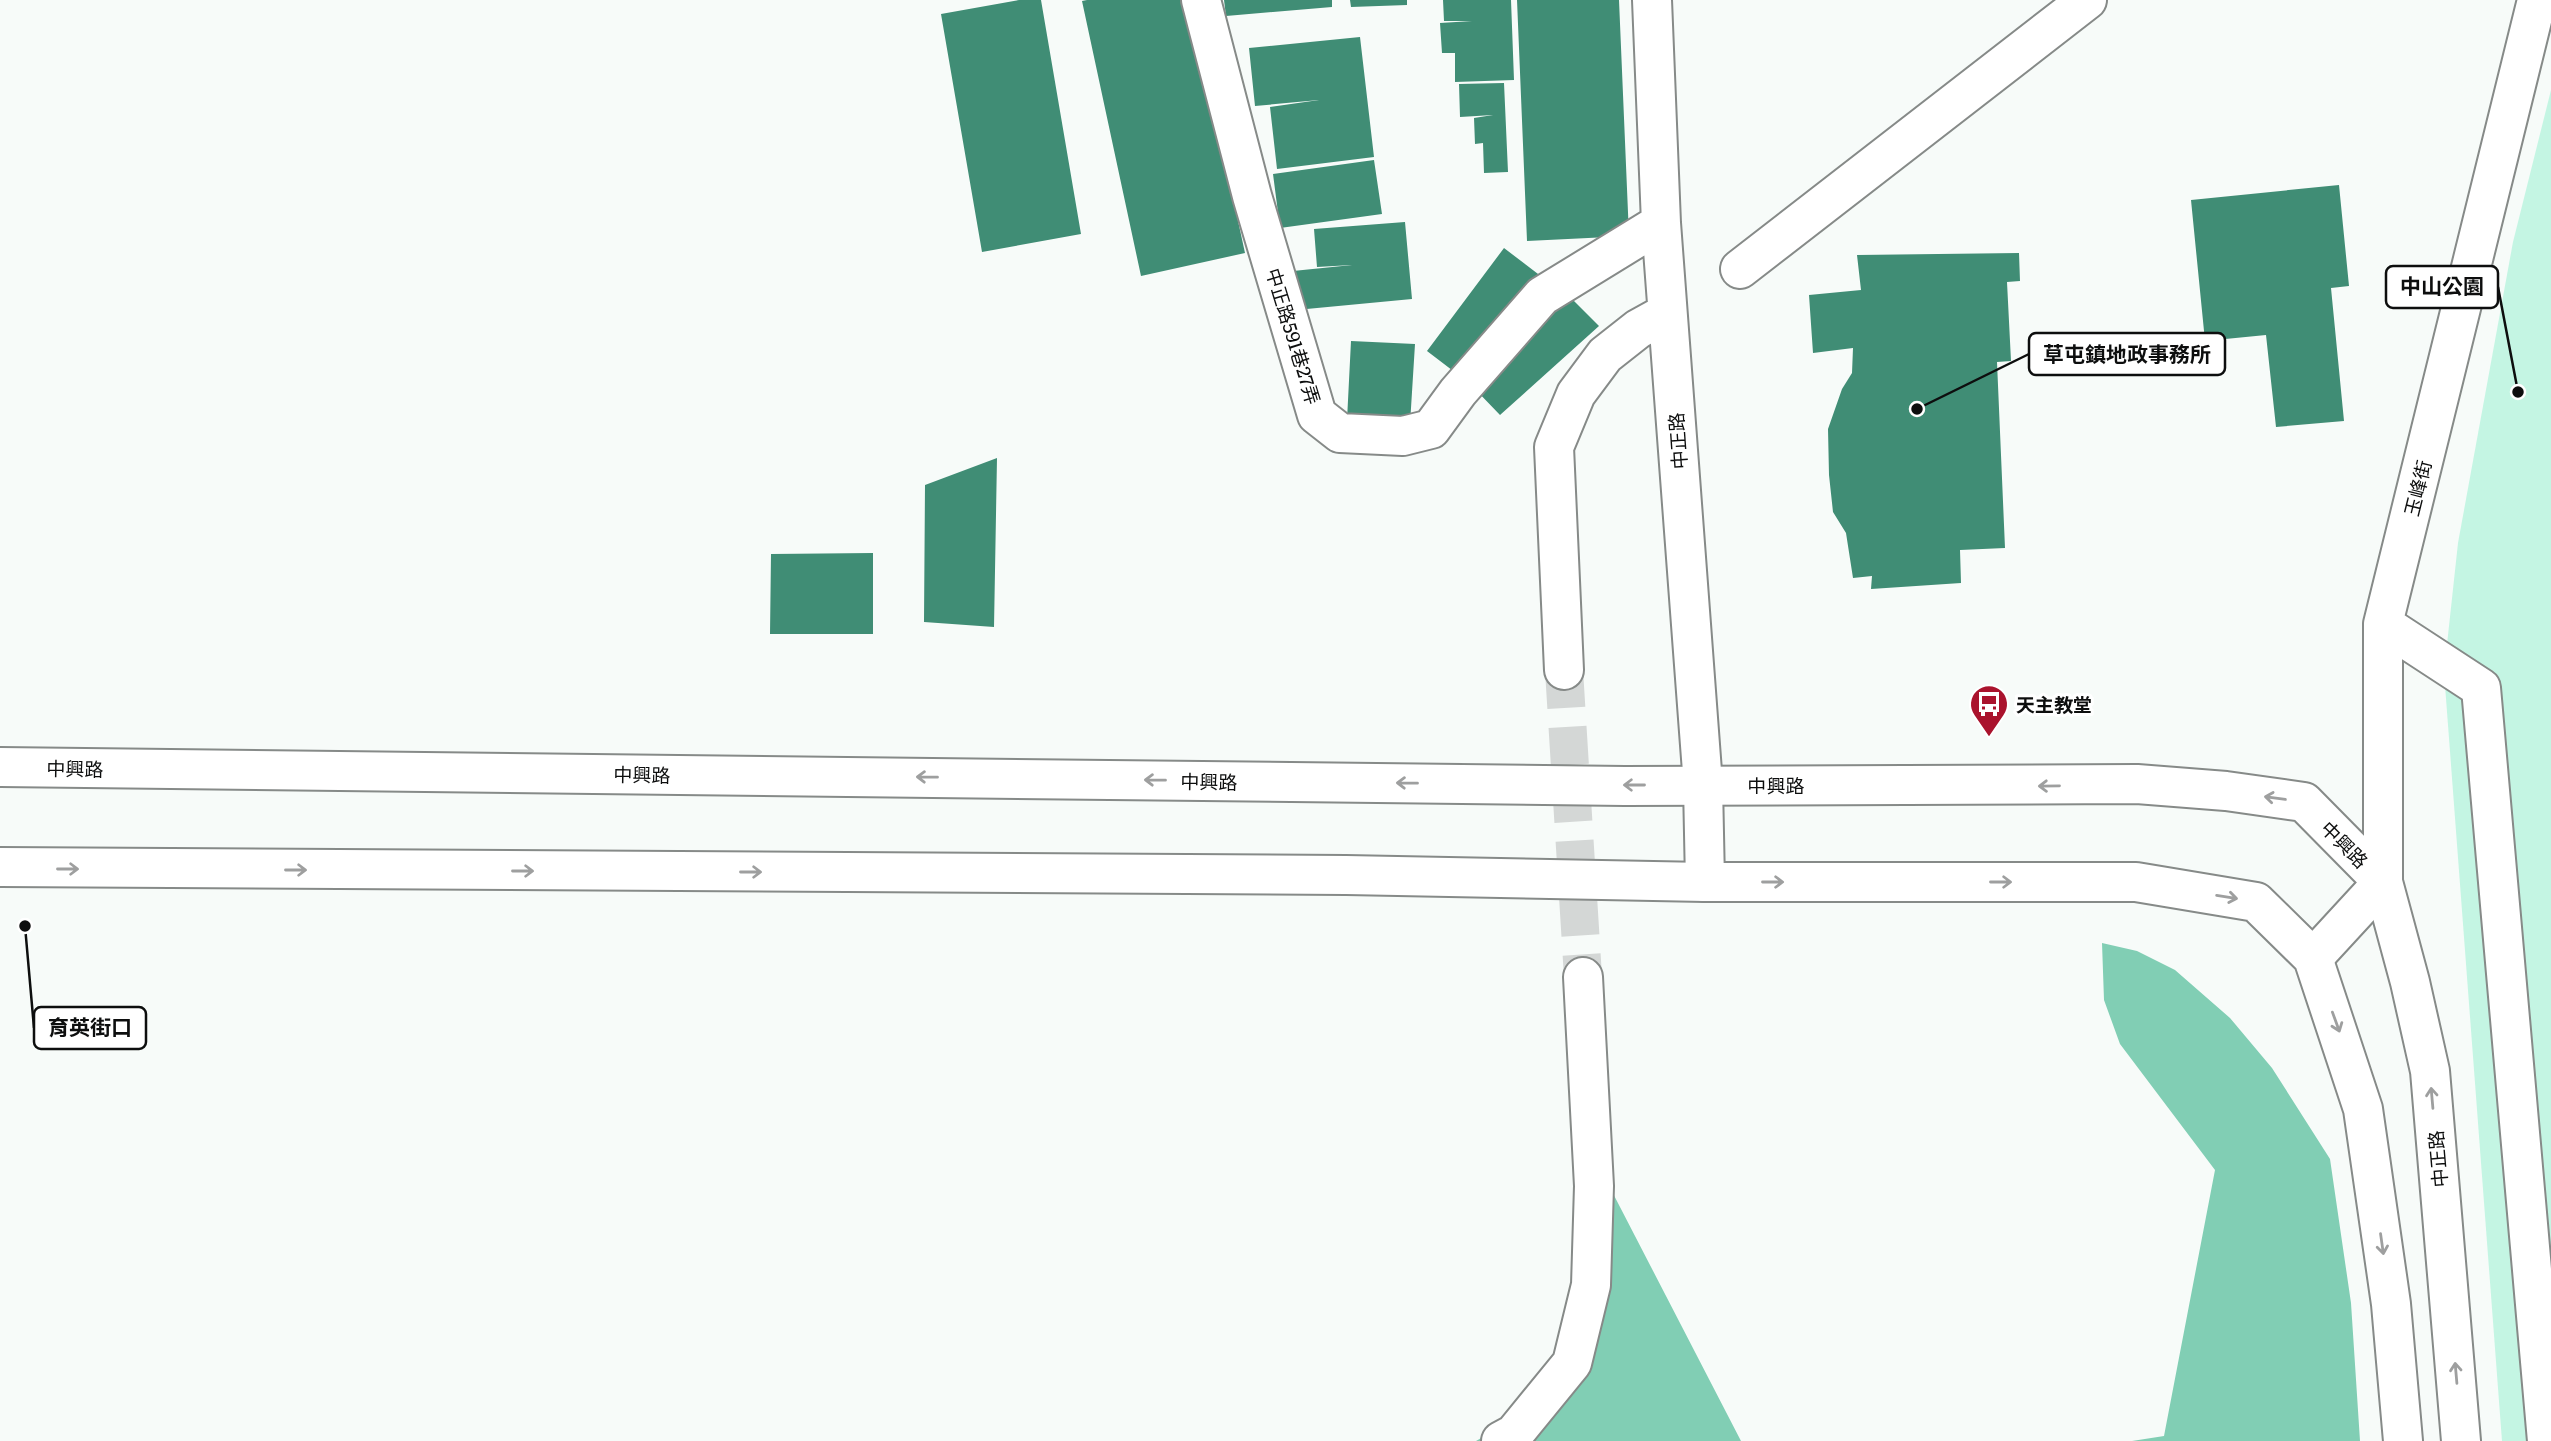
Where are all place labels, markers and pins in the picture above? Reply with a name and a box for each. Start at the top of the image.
callout: 中山公園 [2386,266,2498,308]
callout: 草屯鎮地政事務所 [2029,333,2225,375]
bus stop icon: 天主教堂 [1968,683,2010,738]
place label: 天主教堂 [2016,690,2092,718]
callout: 育英街口 [34,1007,146,1049]

